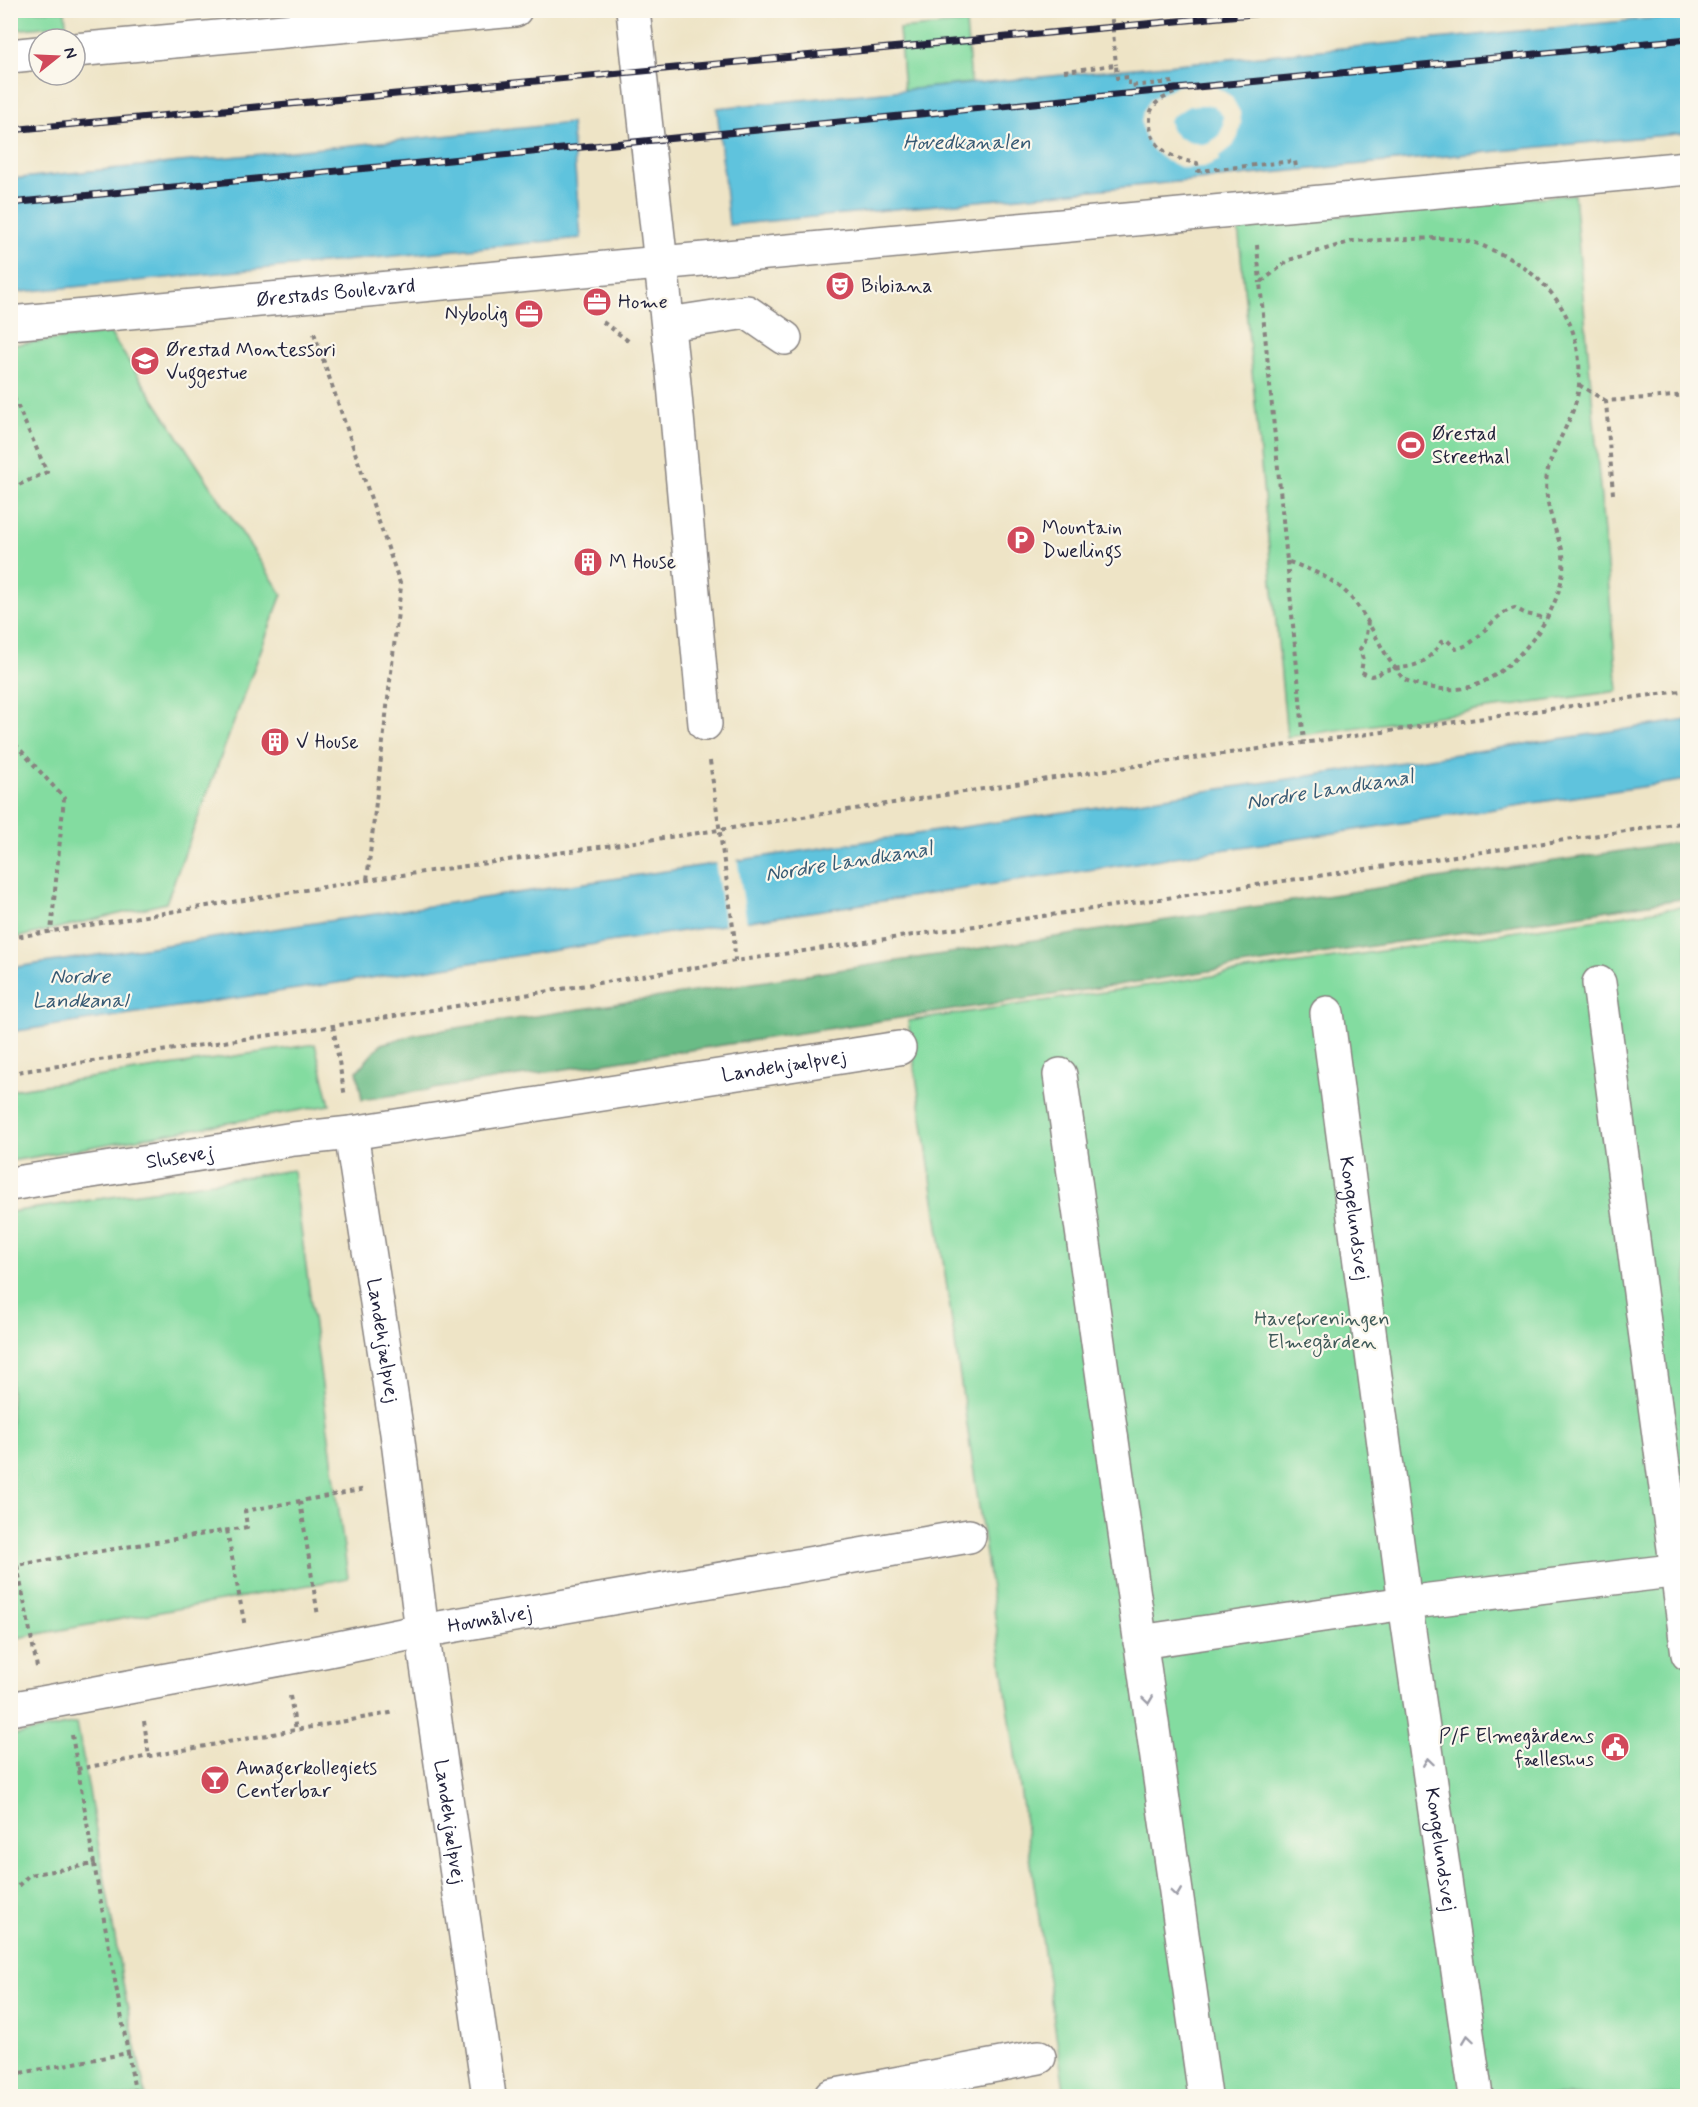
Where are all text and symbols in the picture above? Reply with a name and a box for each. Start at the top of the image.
north arrow [27,27,87,87]
text: N [58,45,81,61]
water label: Hovedkanalen [903,129,1031,157]
theatre icon: Bibiana [824,270,856,302]
street label: Ørestads Boulevard [255,272,416,314]
place label: Bibiana [861,273,932,300]
office icon: Home [581,286,613,318]
place label: Home [618,289,668,316]
office icon: Nybolig [513,298,545,330]
place label: Nybolig [445,301,508,328]
place label: Ørestad Montessori Vuggestue [166,337,336,389]
school or university icon: Ørestad Montessori Vuggestue [129,345,161,377]
place label: Ørestad Streethal [1432,421,1510,471]
sports icon: Ørestad Streethal [1395,429,1427,461]
place label: Mountain Dwellings [1042,515,1122,567]
parking icon: Mountain Dwellings [1005,524,1037,556]
building icon: M House [572,546,604,578]
place label: M House [609,549,676,576]
building icon: V House [259,726,291,758]
place label: V House [296,729,359,756]
water label: Nordre Landkanal [1244,763,1417,817]
water label: Nordre Landkanal [763,835,936,889]
water label: Nordre Landkanal [32,963,130,1015]
street label: Landehjælpvej [720,1043,848,1089]
street label: Slusevej [144,1138,216,1176]
street label: Kongelundsvej [1333,1155,1376,1282]
street label: Landehjælpvej [360,1276,406,1405]
park label: Haveforeningen Elmegården [1254,1306,1390,1357]
street label: Hovmålvej [445,1599,534,1640]
one-way arrow [1142,1696,1154,1705]
place label: P/F Elmegårdens fælleshus [1439,1723,1594,1773]
public building icon: P/F Elmegårdens fælleshus [1599,1731,1631,1763]
place label: Amagerkollegiets Centerbar [236,1755,377,1805]
street label: Landehjælpvej [427,1758,472,1886]
one-way arrow [1423,1758,1435,1767]
bar icon: Amagerkollegiets Centerbar [199,1764,231,1796]
street label: Kongelundsvej [1418,1786,1463,1913]
one-way arrow [1169,1889,1181,1898]
one-way arrow [1463,2034,1475,2043]

